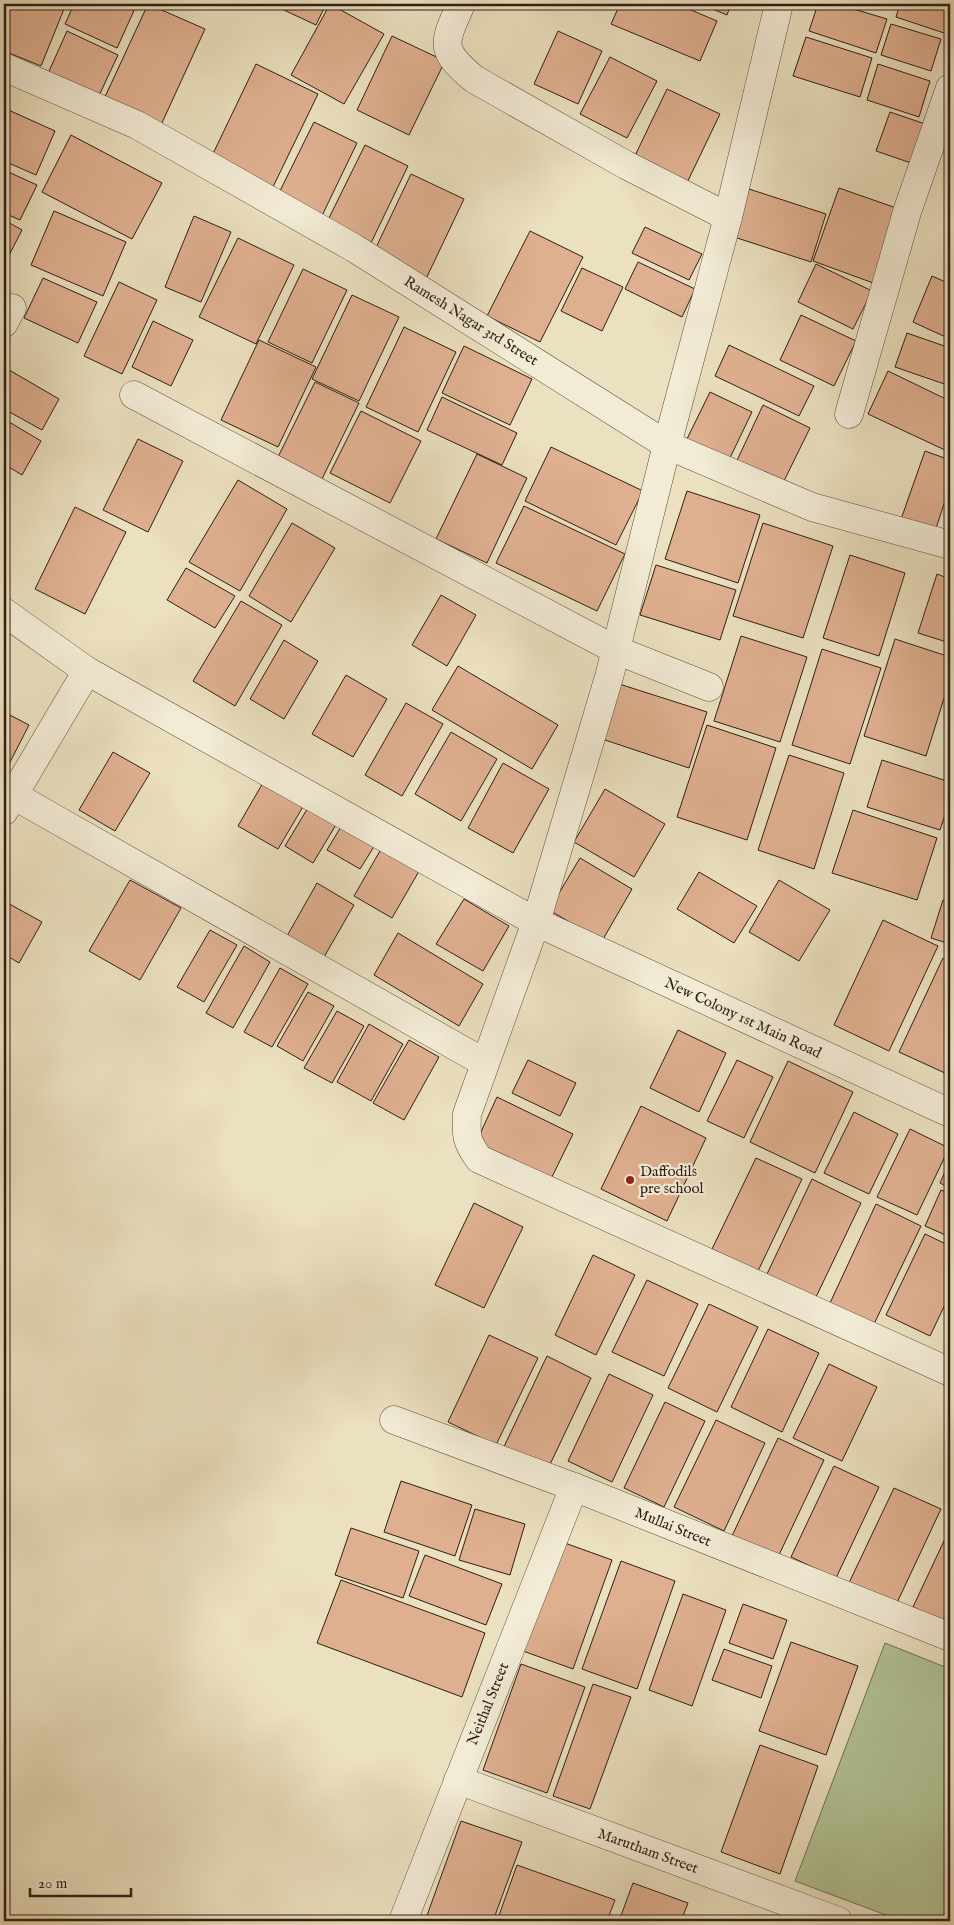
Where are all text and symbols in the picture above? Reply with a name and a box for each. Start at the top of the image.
street label: Ramesh Nagar 3rd Street [400,272,542,370]
street label: New Colony 1st Main Road [661,973,825,1063]
place label: Daffodils pre school [640,1162,704,1198]
marker: Daffodils pre school [624,1174,636,1186]
street label: Mullai Street [632,1503,714,1551]
street label: Neithal Street [463,1660,513,1748]
street label: Marutham Street [595,1824,701,1878]
scale bar [30,1865,131,1897]
text: 20 m [38,1874,68,1893]

